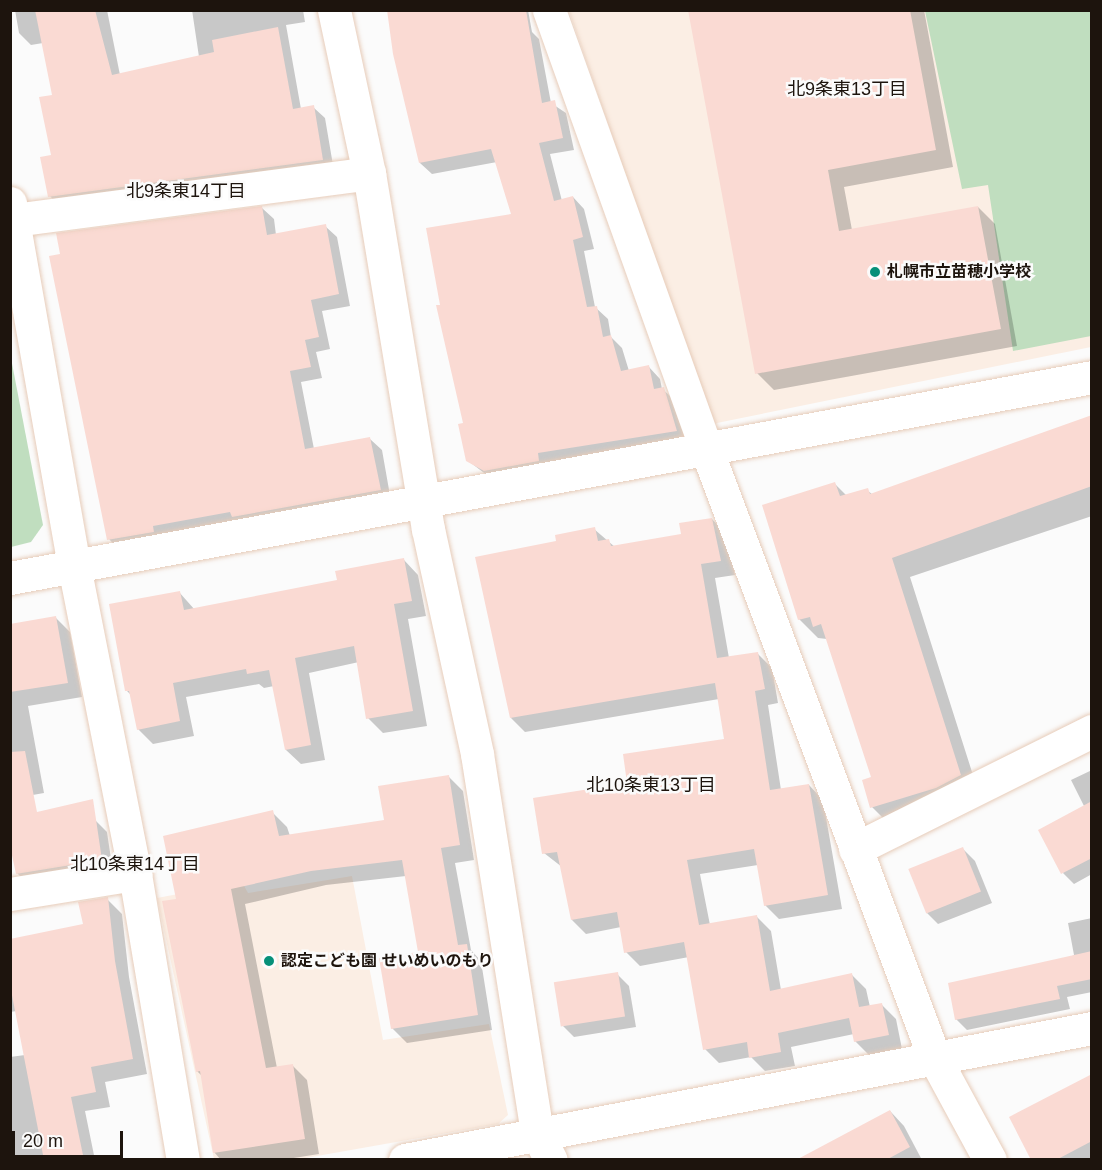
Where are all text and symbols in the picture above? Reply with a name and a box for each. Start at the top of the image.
district label: 北9条東13丁目 [787,78,907,100]
district label: 北9条東14丁目 [126,180,246,202]
place label: 札幌市立苗穂小学校 [887,262,1031,282]
marker: 札幌市立苗穂小学校 [868,265,882,279]
district label: 北10条東13丁目 [586,774,716,796]
district label: 北10条東14丁目 [70,853,200,875]
place label: 認定こども園 せいめいのもり [281,951,493,971]
marker: 認定こども園 せいめいのもり [262,954,276,968]
scale bar [15,1119,126,1157]
text: 20 m [23,1131,63,1151]

